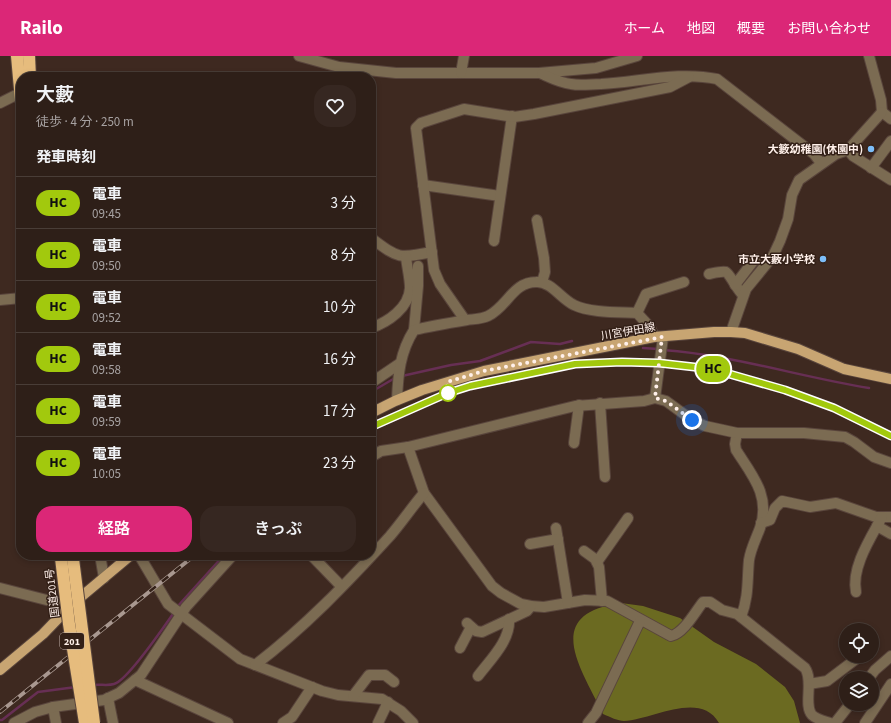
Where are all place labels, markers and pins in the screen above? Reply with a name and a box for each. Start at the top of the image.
place label: 大籔幼稚園(休園中) [767,142,863,157]
marker: 大籔幼稚園(休園中) [866,144,876,154]
place label: 市立大藪小学校 [738,252,815,267]
marker: 市立大藪小学校 [818,254,828,264]
unlabelled marker [439,384,457,402]

